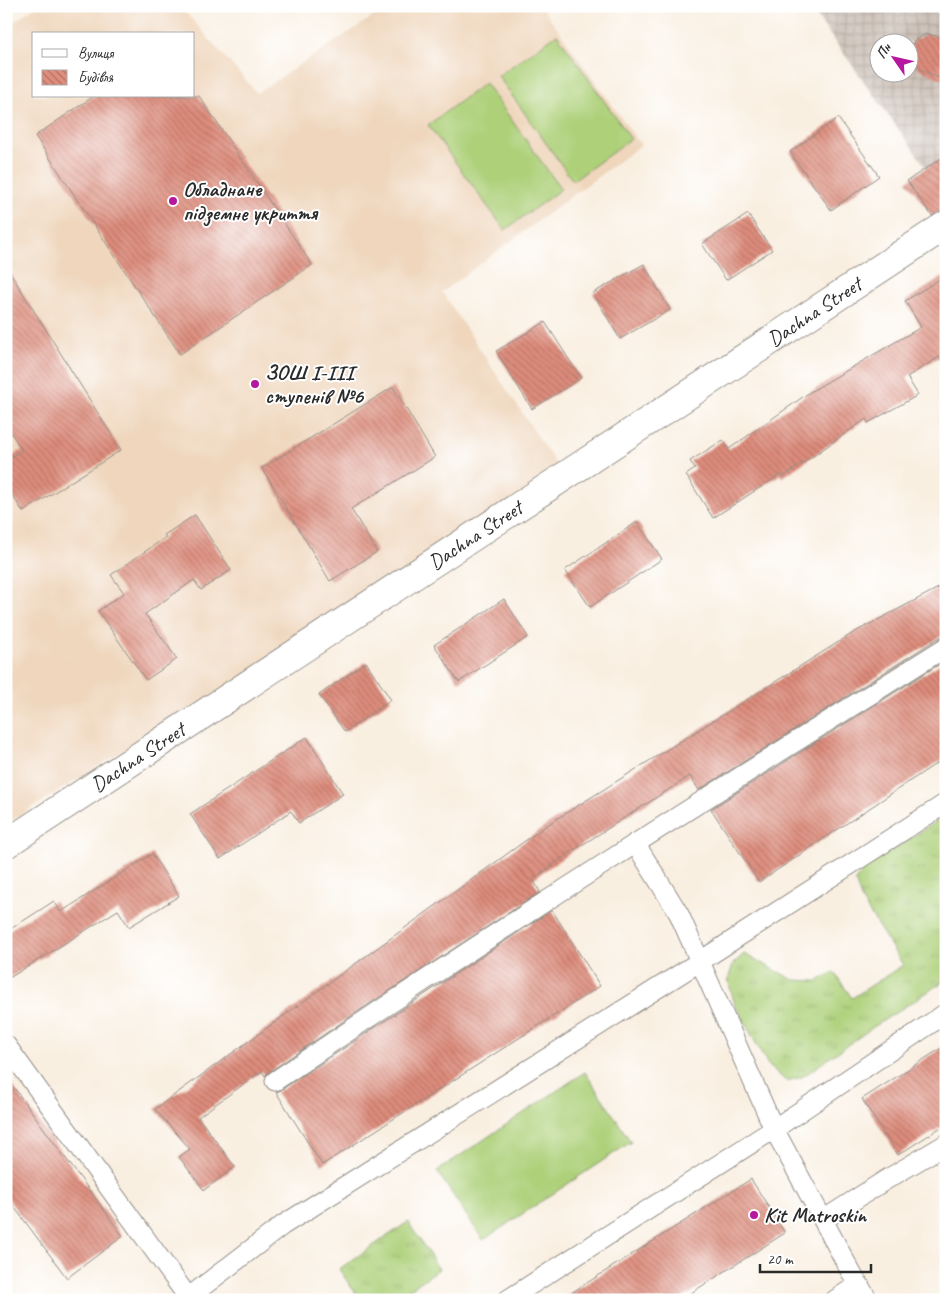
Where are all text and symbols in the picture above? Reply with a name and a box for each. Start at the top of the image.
legend [32,32,195,98]
north arrow [870,32,920,82]
text: Пн [872,40,895,62]
text: Вулиця [78,44,115,63]
text: Будівля [78,68,113,87]
place label: Обладнане підземне укриття [183,176,319,227]
marker: Обладнане підземне укриття [167,195,179,207]
street label: Dachna Street [763,270,869,352]
place label: ЗОШ І-ІІІ ступенів №6 [265,359,365,409]
marker: ЗОШ І-ІІІ ступенів №6 [249,378,261,390]
street label: Dachna Street [424,493,530,575]
street label: Dachna Street [86,715,192,797]
place label: Kit Matroskin [764,1202,867,1228]
marker: Kit Matroskin [748,1209,760,1221]
scale bar [760,1241,871,1273]
text: 20 m [767,1250,794,1269]

